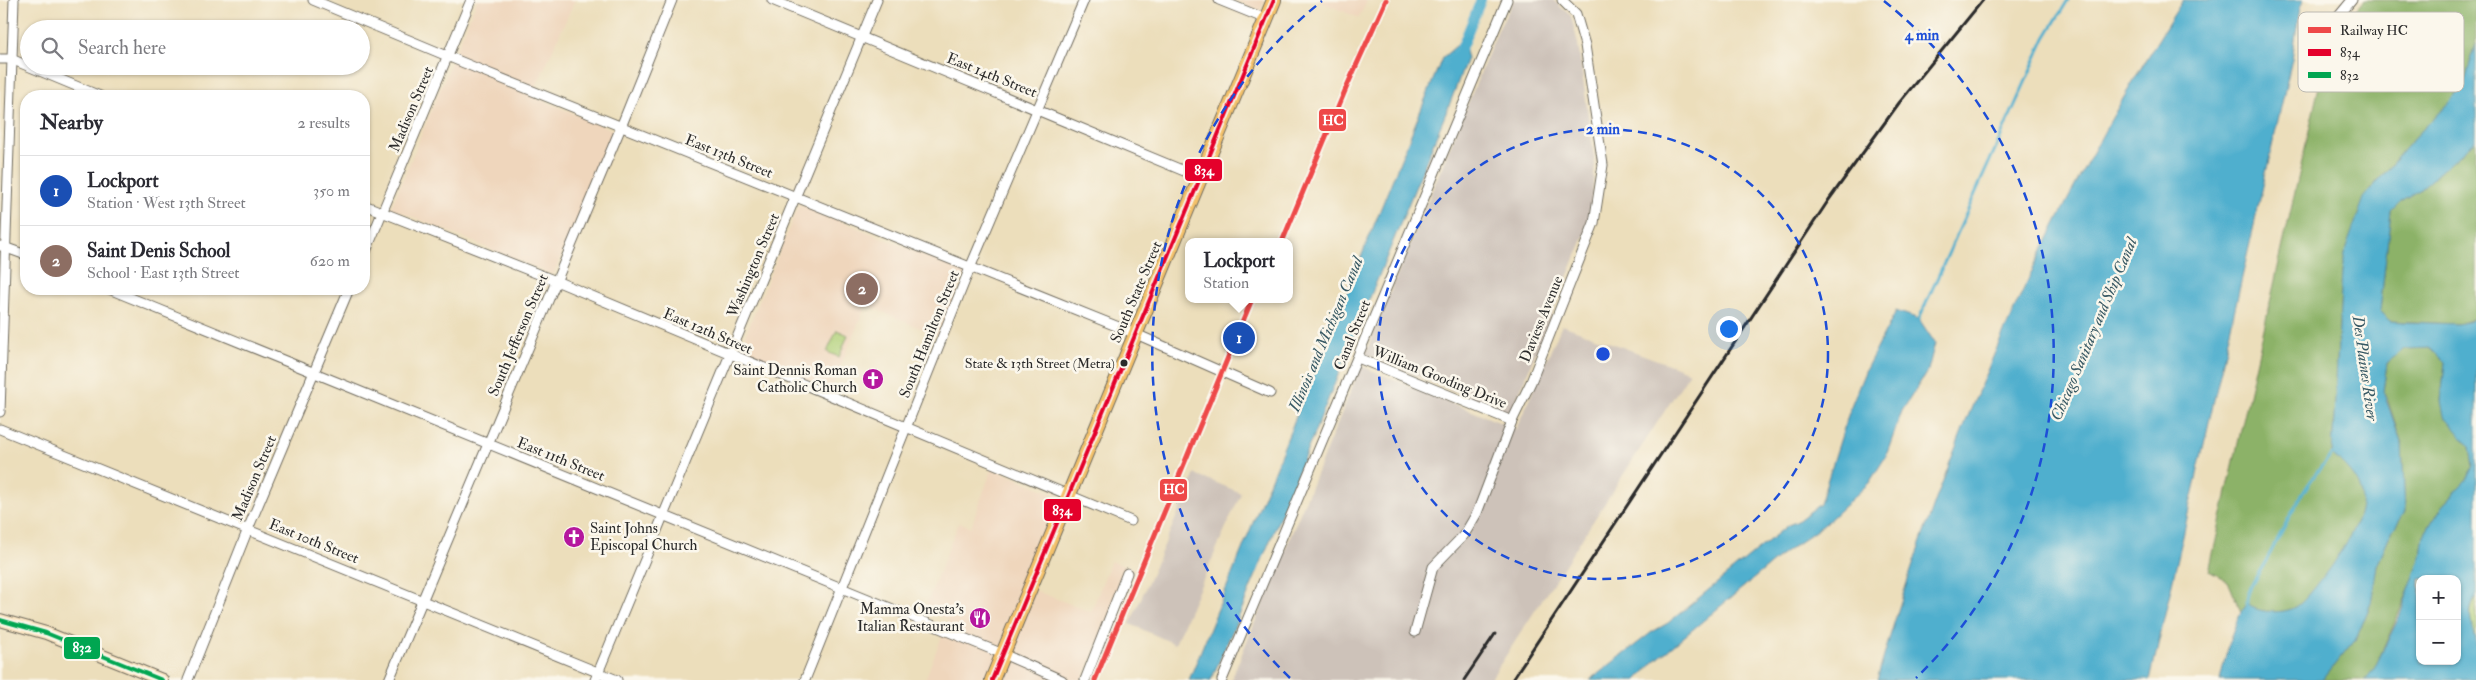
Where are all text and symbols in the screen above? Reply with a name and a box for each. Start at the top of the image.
legend [2298,12,2464,92]
search box [20,20,370,75]
text: Railway HC [2340,22,2408,40]
text: 4 min [1904,26,1940,45]
icon: search [38,34,66,62]
text: Search here [78,36,166,60]
text: 834 [2340,44,2361,61]
street label: East 14th Street [944,49,1040,102]
street label: Madison Street [385,63,438,155]
text: 832 [2340,67,2359,84]
line badge: HC [1318,108,1347,132]
text: Nearby [40,109,103,136]
text: HC [1322,112,1344,129]
text: 2 results [297,113,350,133]
text: 2 min [1586,120,1620,139]
street label: East 13th Street [682,130,776,183]
line badge: 834 [1184,158,1223,182]
text: 834 [1194,162,1215,179]
text: Lockport [87,169,159,193]
text: 1 [53,181,59,201]
text: 350 m [313,181,350,201]
text: Station · West 13th Street [87,193,246,213]
street label: Washington Street [723,210,784,321]
water label: Chicago Sanitary and Ship Canal [2046,234,2142,424]
street label: South State Street [1106,238,1167,346]
popup [1185,238,1293,303]
text: Saint Denis School [87,239,230,263]
text: Lockport [1203,249,1275,273]
text: 2 [52,251,60,271]
text: 620 m [310,251,350,271]
water label: Illinois and Michigan Canal [1284,253,1368,416]
text: School · East 13th Street [87,263,240,283]
street label: South Hamilton Street [895,267,964,401]
pin: 2 [846,270,878,308]
street label: South Jefferson Street [484,271,554,400]
text: Station [1203,273,1249,293]
street label: Daviess Avenue [1515,273,1567,365]
street label: Canal Street [1330,297,1375,373]
street label: East 12th Street [660,304,755,359]
water label: Des Plaines River [2348,313,2382,423]
your location [1716,316,1742,342]
pin: 1 [1223,319,1255,357]
street label: William Gooding Drive [1369,342,1510,413]
centre of rings [1594,345,1612,363]
place label: State & 13th Street (Metra) [965,355,1115,372]
marker: State & 13th Street (Metra) [1119,358,1129,368]
place label: Saint Dennis Roman Catholic Church [733,361,857,397]
church icon: Saint Dennis Roman Catholic Church [861,367,885,391]
street label: Madison Street [228,432,281,524]
street label: East 11th Street [514,433,608,486]
line badge: HC [1159,478,1188,502]
text: HC [1163,481,1185,498]
line badge: 834 [1043,498,1082,522]
text: 834 [1052,502,1073,519]
street label: East 10th Street [266,515,362,568]
place label: Saint Johns Episcopal Church [590,519,698,556]
church icon: Saint Johns Episcopal Church [562,525,586,549]
map controls [2416,575,2461,665]
button: + [2416,575,2461,620]
place label: Mamma Onesta's Italian Restaurant [857,600,964,636]
restaurant icon: Mamma Onesta's Italian Restaurant [968,606,992,630]
button: − [2416,620,2461,665]
line badge: 832 [63,636,101,660]
text: 832 [72,639,92,656]

